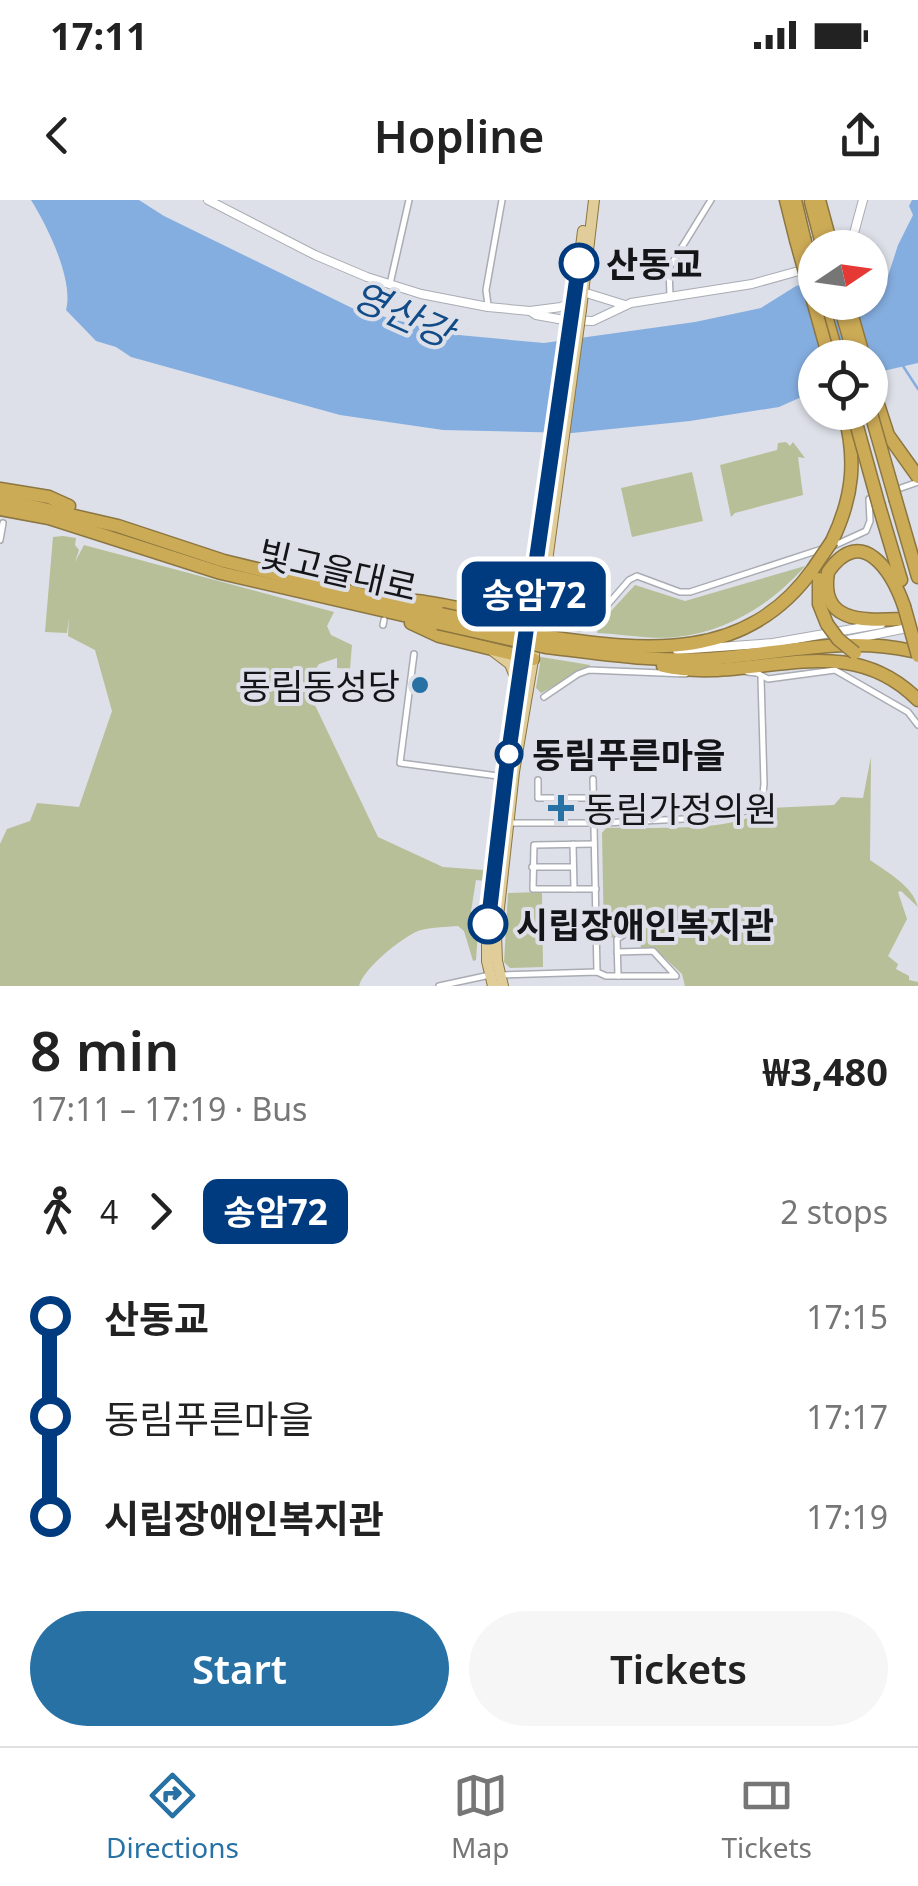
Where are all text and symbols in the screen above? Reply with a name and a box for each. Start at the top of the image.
text: 17:11 [50,9,148,61]
text: Hopline [374,105,544,166]
icon: back [30,108,85,163]
icon: share [833,108,888,163]
north arrow [798,230,888,320]
map controls [798,230,888,430]
place label: 산동교 [606,240,703,287]
marker: 산동교 [560,244,598,282]
water label: 영산강 [345,268,466,360]
button: locate [798,340,888,430]
street label: 빛고을대로 [254,529,422,611]
line badge: 송암72 [464,562,604,626]
text: 송암72 [482,571,586,618]
place label: 동림동성당 [239,662,400,709]
marker: 동림동성당 [409,674,431,696]
place label: 동림푸른마을 [532,731,725,778]
marker: 동림푸른마을 [496,741,522,767]
place label: 동림가정의원 [584,785,777,832]
marker: 동림가정의원 [548,795,574,821]
place label: 시립장애인복지관 [516,901,774,948]
marker: 시립장애인복지관 [469,905,507,943]
text: 8 min [30,1012,179,1087]
text: ₩3,480 [762,1045,888,1097]
text: 17:11 – 17:19 · Bus [30,1087,307,1130]
icon: walk [30,1184,85,1239]
icon: forward [133,1184,188,1239]
text: 송암72 [223,1188,328,1235]
text: 4 [100,1190,118,1233]
text: 2 stops [780,1190,888,1233]
text: 산동교 [104,1292,209,1344]
text: 17:15 [806,1295,888,1338]
text: 동림푸른마을 [104,1392,314,1444]
text: 17:17 [806,1395,888,1438]
text: 시립장애인복지관 [104,1492,384,1544]
text: 17:19 [806,1495,888,1538]
button: Start [30,1611,449,1726]
button: Tickets [469,1611,888,1726]
tab: Directions [106,1768,239,1866]
tab: Map [451,1768,509,1866]
tab: Tickets [721,1768,812,1866]

